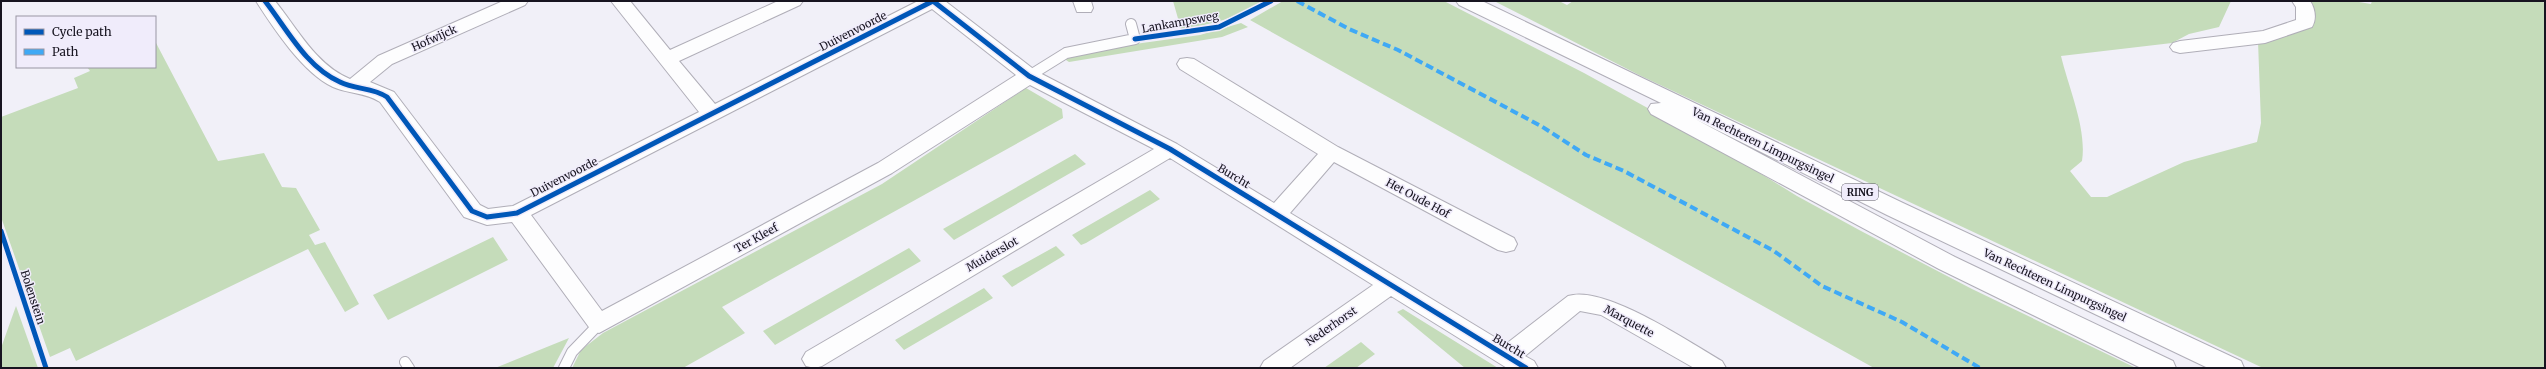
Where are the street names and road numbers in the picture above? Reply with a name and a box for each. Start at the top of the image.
street label: Duivenvoorde [817,8,889,54]
street label: Lankampsweg [1141,8,1220,36]
street label: Hofwijck [409,22,459,54]
street label: Van Rechteren Limpurgsingel [1689,104,1837,186]
street label: Duivenvoorde [528,154,600,200]
street label: Burcht [1215,161,1253,192]
street label: Het Oude Hof [1384,175,1453,221]
road number: RING [1842,184,1878,200]
street label: Ter Kleef [732,220,781,256]
street label: Muiderslot [964,233,1021,274]
street label: Van Rechteren Limpurgsingel [1980,245,2129,325]
street label: Bolenstein [18,268,49,327]
street label: Marquette [1602,302,1657,340]
street label: Nederhorst [1303,303,1360,349]
street label: Burcht [1490,331,1528,362]

